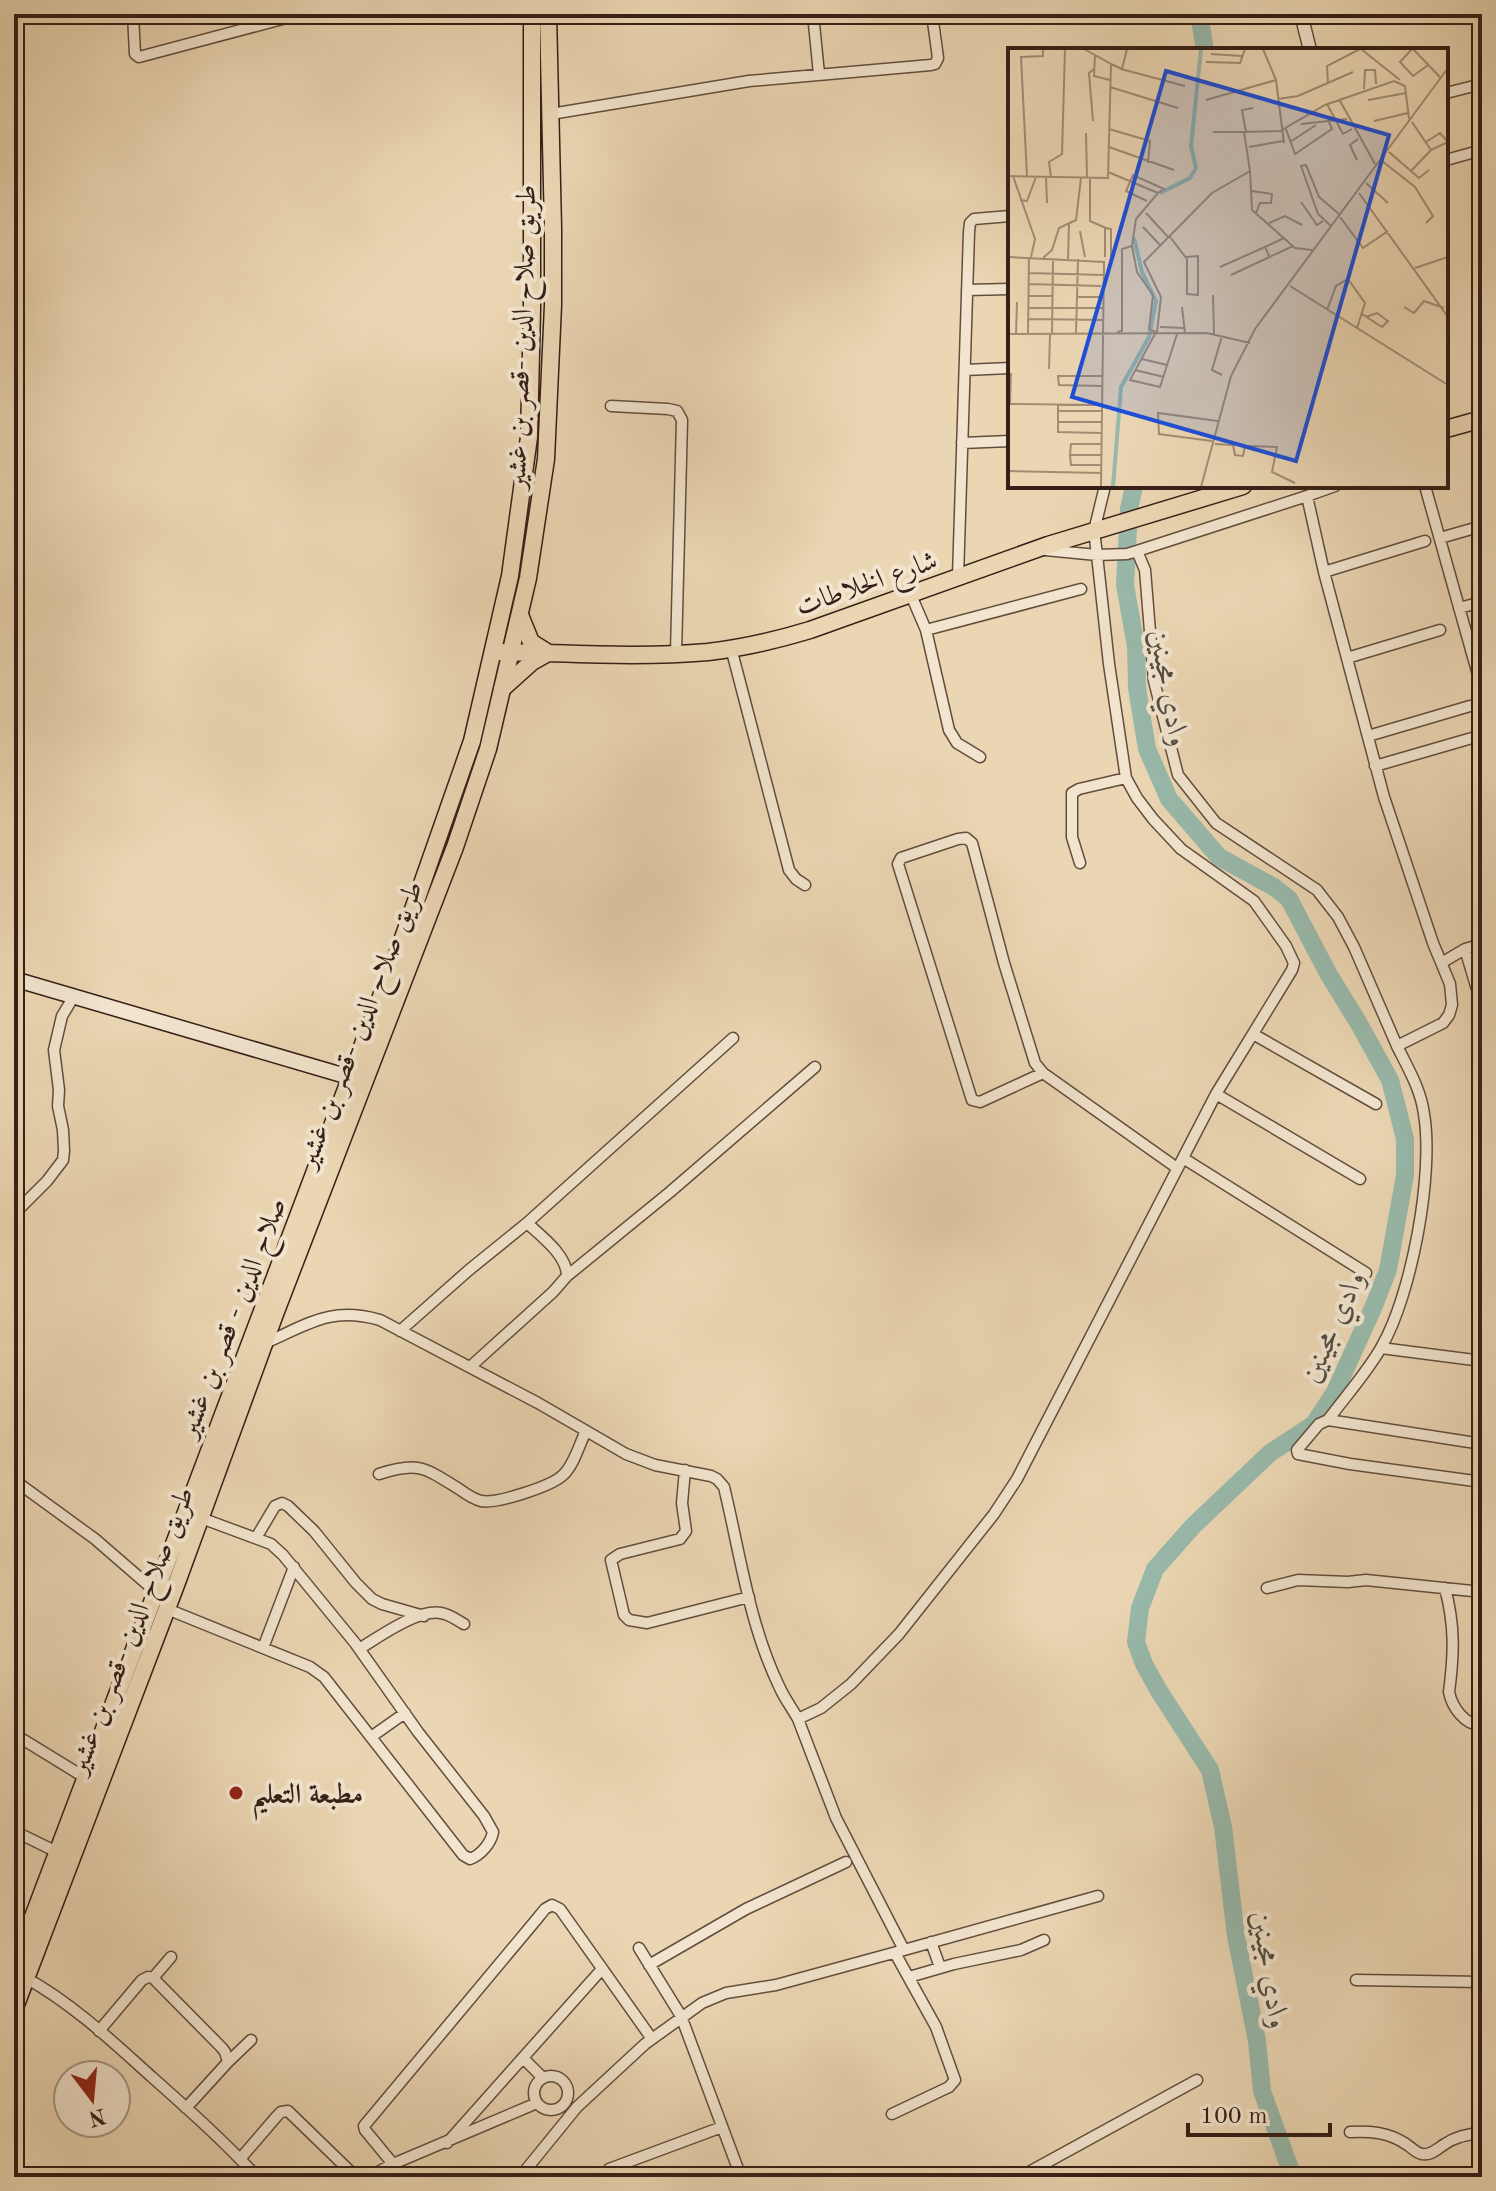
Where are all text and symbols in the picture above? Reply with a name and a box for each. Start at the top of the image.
inset map [1008,48,1448,488]
street label: طريق صلاح الدين -قصر بن غشير [504,184,551,493]
street label: شارع الخلاطات [793,548,944,629]
water label: وادي مجينين [1136,627,1193,751]
street label: طريق صلاح الدين -قصر بن غشير [293,878,438,1179]
street label: صلاح الدين - قصر بن غشير [174,1194,301,1448]
water label: وادي مجينين [1296,1266,1378,1390]
street label: طريق صلاح الدين -قصر بن غشير [64,1484,209,1785]
place label: مطبعة التعليم [252,1781,363,1821]
marker: مطبعة التعليم [227,1784,245,1802]
water label: وادي مجينين [1238,1909,1293,2033]
north arrow [52,2059,132,2139]
scale bar [1188,2087,1330,2137]
text: N [86,2103,108,2129]
text: 100 m [1200,2105,1268,2129]

